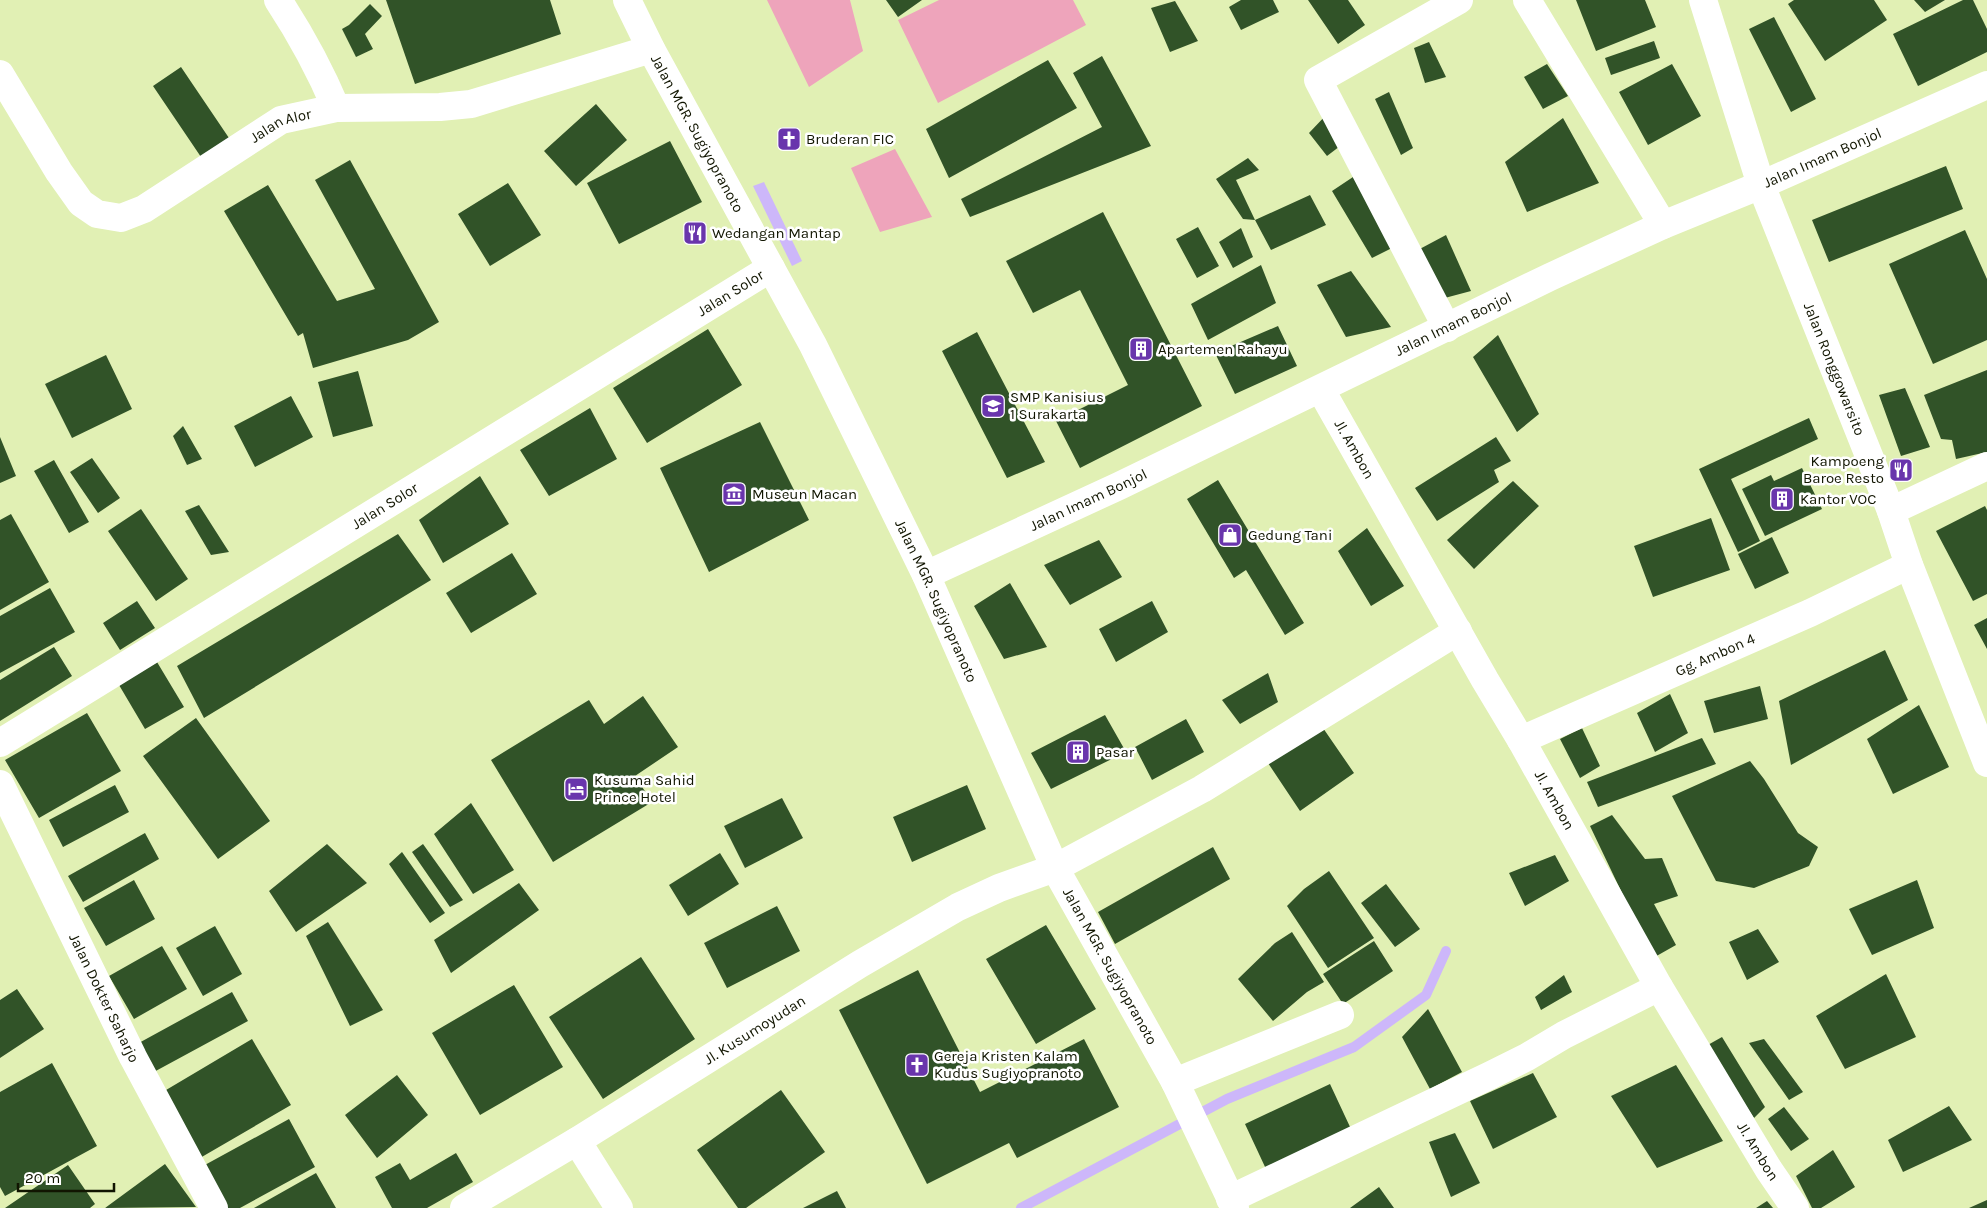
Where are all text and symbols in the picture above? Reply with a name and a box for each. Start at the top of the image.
street label: Jalan MGR. Sugiyopranoto [647,52,748,216]
street label: Jalan Alor [247,105,313,147]
street label: Jalan Imam Bonjol [1761,124,1884,192]
church icon: Bruderan FIC [776,126,802,152]
place label: Bruderan FIC [806,130,894,148]
restaurant icon: Wedangan Mantap [682,220,708,246]
place label: Wedangan Mantap [712,224,841,242]
street label: Jalan Solor [694,265,767,320]
street label: Jalan Imam Bonjol [1392,288,1514,360]
street label: Jalan Ronggowarsito [1800,300,1869,438]
building icon: Apartemen Rahayu [1128,336,1154,362]
place label: Apartemen Rahayu [1158,340,1288,358]
place label: SMP Kanisius 1 Surakarta [1010,388,1104,423]
school or university icon: SMP Kanisius 1 Surakarta [980,393,1006,419]
street label: Jl. Ambon [1331,416,1378,482]
place label: Kampoeng Baroe Resto [1803,452,1885,487]
restaurant icon: Kampoeng Baroe Resto [1888,457,1914,483]
street label: Jalan Imam Bonjol [1027,465,1150,535]
street label: Jalan Solor [348,478,422,533]
museum icon: Museun Macan [721,481,747,507]
place label: Museun Macan [752,485,857,503]
building icon: Kantor VOC [1769,486,1795,512]
place label: Kantor VOC [1800,490,1876,508]
street label: Jalan MGR. Sugiyopranoto [891,516,981,685]
shop icon: Gedung Tani [1217,522,1243,548]
place label: Gedung Tani [1248,526,1332,544]
street label: Gg. Ambon 4 [1672,629,1758,680]
building icon: Pasar [1065,739,1091,765]
place label: Pasar [1096,743,1135,761]
street label: Jl. Ambon [1531,767,1578,833]
place label: Kusuma Sahid Prince Hotel [594,771,695,806]
hotel icon: Kusuma Sahid Prince Hotel [563,776,589,802]
street label: Jalan MGR. Sugiyopranoto [1059,885,1161,1048]
street label: Jalan Dokter Saharjo [65,930,143,1066]
street label: Jl. Kusumoyudan [701,991,809,1068]
place label: Gereja Kristen Kalam Kudus Sugiyopranoto [934,1047,1081,1082]
church icon: Gereja Kristen Kalam Kudus Sugiyopranoto [904,1052,930,1078]
street label: Jl. Ambon [1733,1119,1783,1184]
scale bar [18,1160,114,1192]
text: 20 m [25,1169,60,1187]

